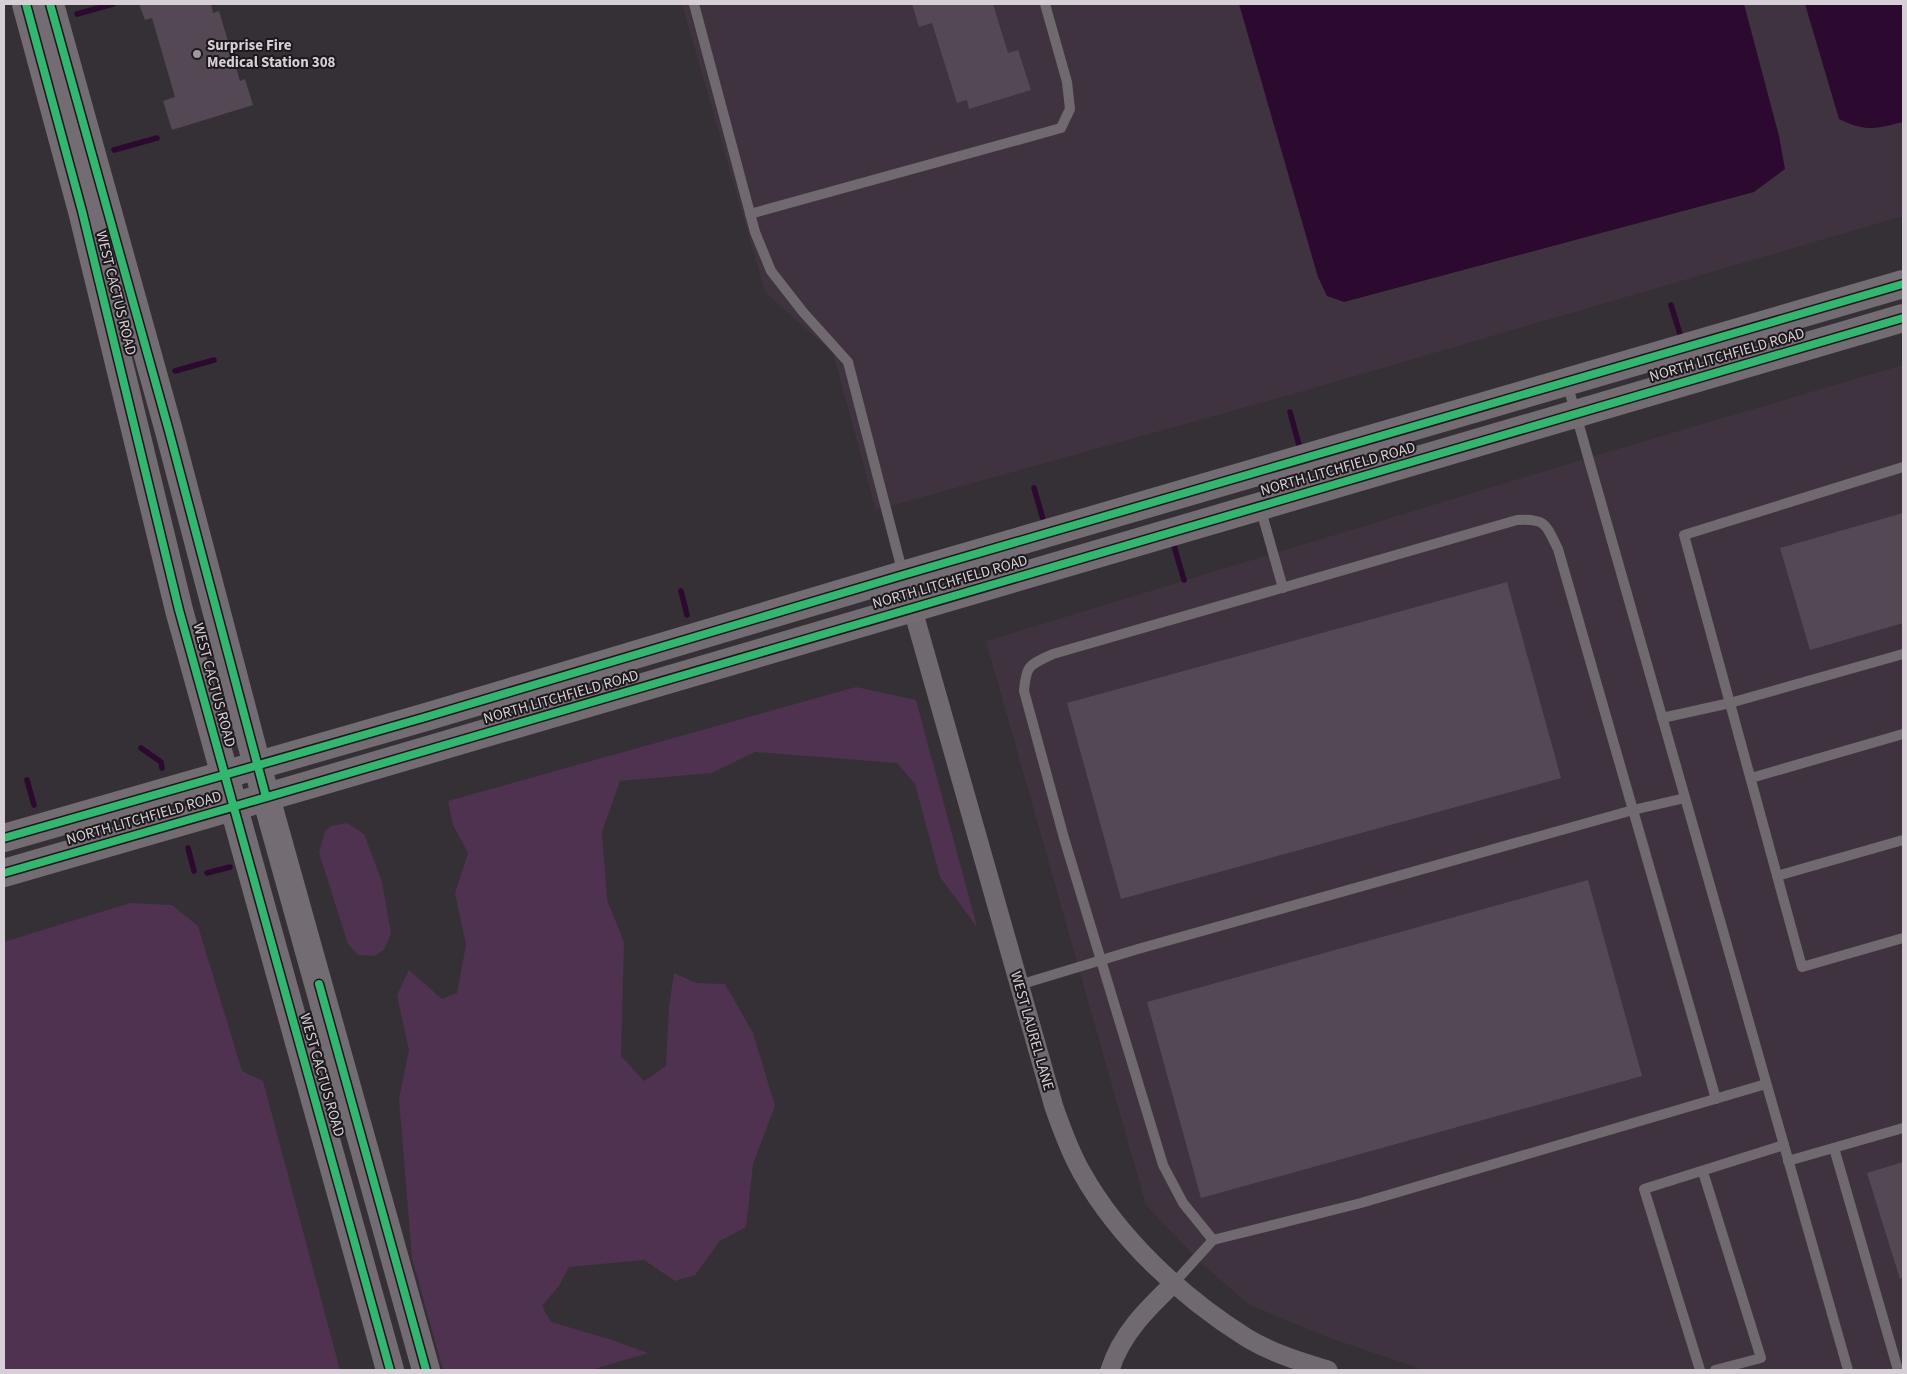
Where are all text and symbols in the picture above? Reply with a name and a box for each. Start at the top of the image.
place label: Surprise Fire Medical Station 308 [207,35,336,73]
marker: Surprise Fire Medical Station 308 [191,48,203,60]
street label: WEST CACTUS ROAD [90,229,142,357]
street label: NORTH LITCHFIELD ROAD [1647,323,1807,387]
street label: NORTH LITCHFIELD ROAD [1258,437,1418,501]
street label: NORTH LITCHFIELD ROAD [870,550,1030,614]
street label: WEST CACTUS ROAD [187,621,241,749]
street label: NORTH LITCHFIELD ROAD [481,665,641,729]
street label: NORTH LITCHFIELD ROAD [64,786,224,850]
street label: WEST LAUREL LANE [1005,969,1059,1093]
street label: WEST CACTUS ROAD [294,1011,350,1139]

